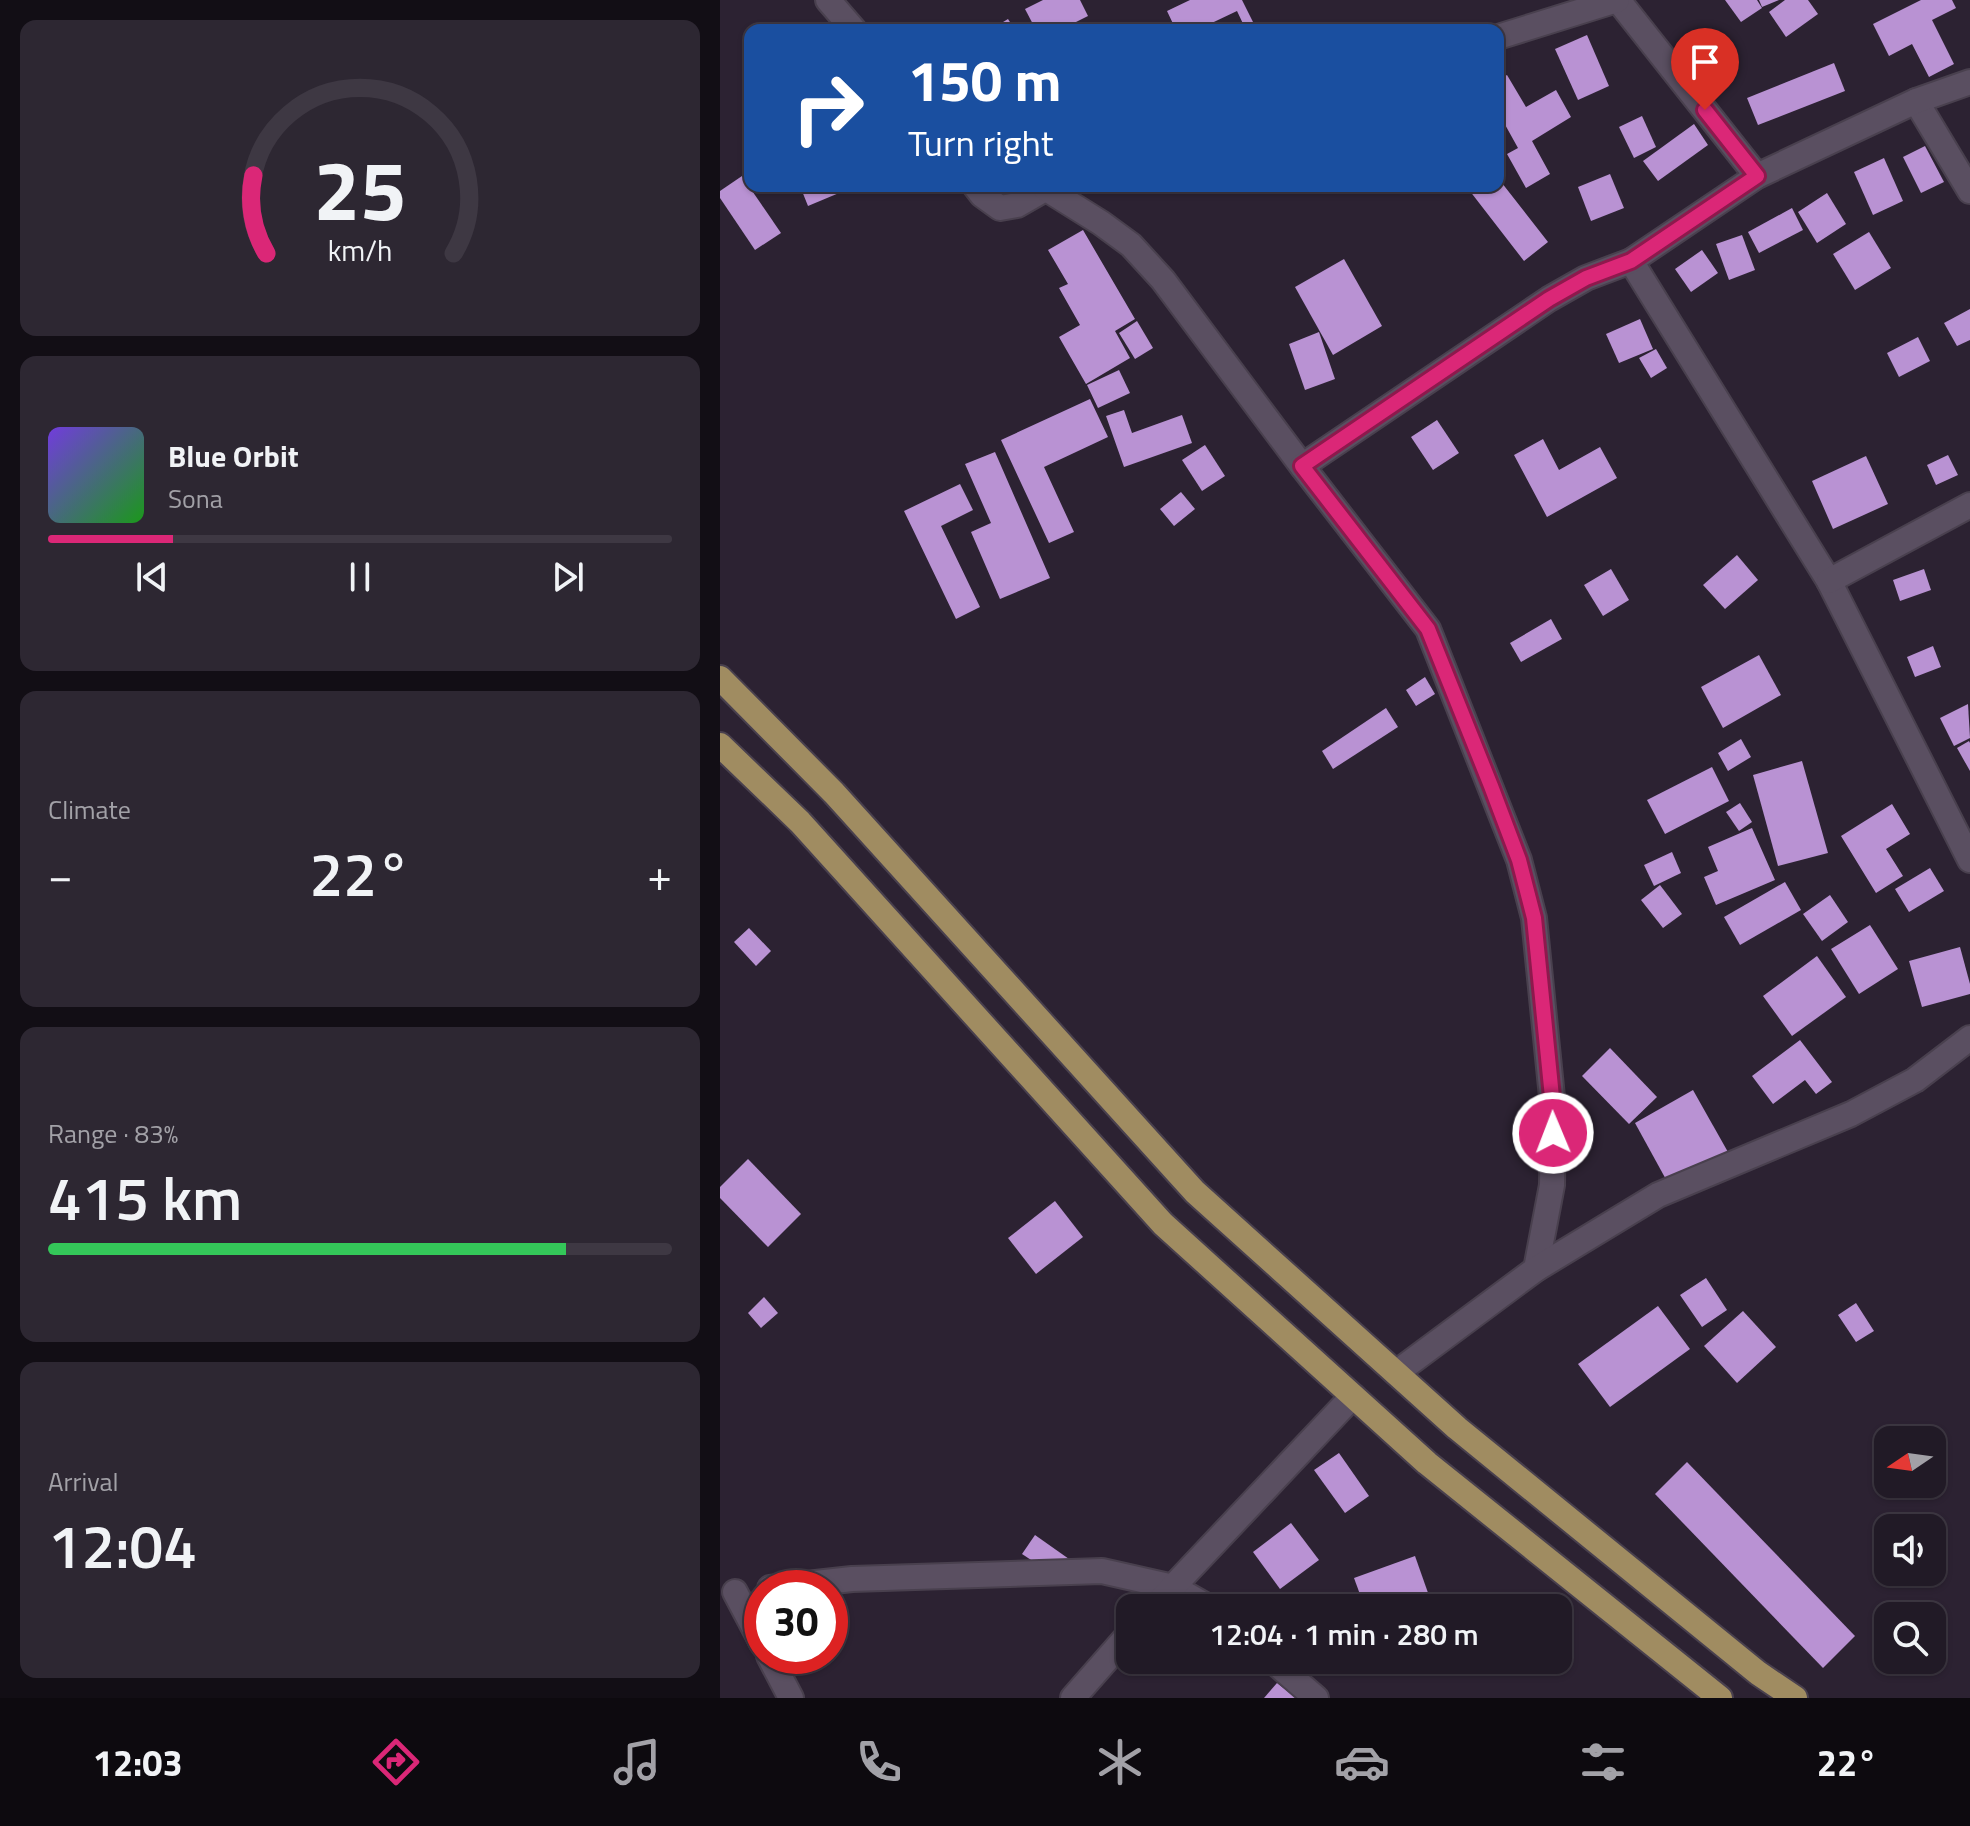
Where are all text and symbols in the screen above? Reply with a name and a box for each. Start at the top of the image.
pin [1671,28,1739,110]
text: 150 m [908,38,1061,123]
icon: arrive [1683,40,1727,84]
icon: right [776,56,880,160]
text: Turn right [908,115,1053,170]
text: 25 [313,125,407,251]
text: km/h [328,229,392,272]
text: Blue Orbit [168,433,299,479]
text: Sona [168,479,223,518]
icon: previous [130,555,174,599]
icon: pause [338,555,382,599]
icon: next [546,555,590,599]
text: Climate [48,790,131,829]
text: 22° [310,828,410,919]
text: − [48,841,73,908]
text: + [647,841,672,908]
position arrow [1511,1091,1595,1175]
text: Range · 83% [48,1114,178,1153]
text: 415 km [48,1152,242,1243]
north arrow [1874,1426,1946,1498]
map controls [1874,1426,1946,1674]
text: Arrival [48,1462,119,1501]
text: 12:04 [48,1500,197,1591]
button: sound [1874,1514,1946,1586]
speed limit sign: 30 [744,1570,848,1674]
button: search [1874,1602,1946,1674]
text: 12:04 · 1 min · 280 m [1209,1611,1479,1657]
icon: directions [368,1734,424,1790]
icon: music [609,1734,665,1790]
icon: phone [851,1734,907,1790]
icon: climate [1092,1734,1148,1790]
icon: car [1334,1734,1390,1790]
icon: filters [1575,1734,1631,1790]
text: 12:03 [93,1735,183,1790]
text: 22° [1817,1735,1877,1790]

